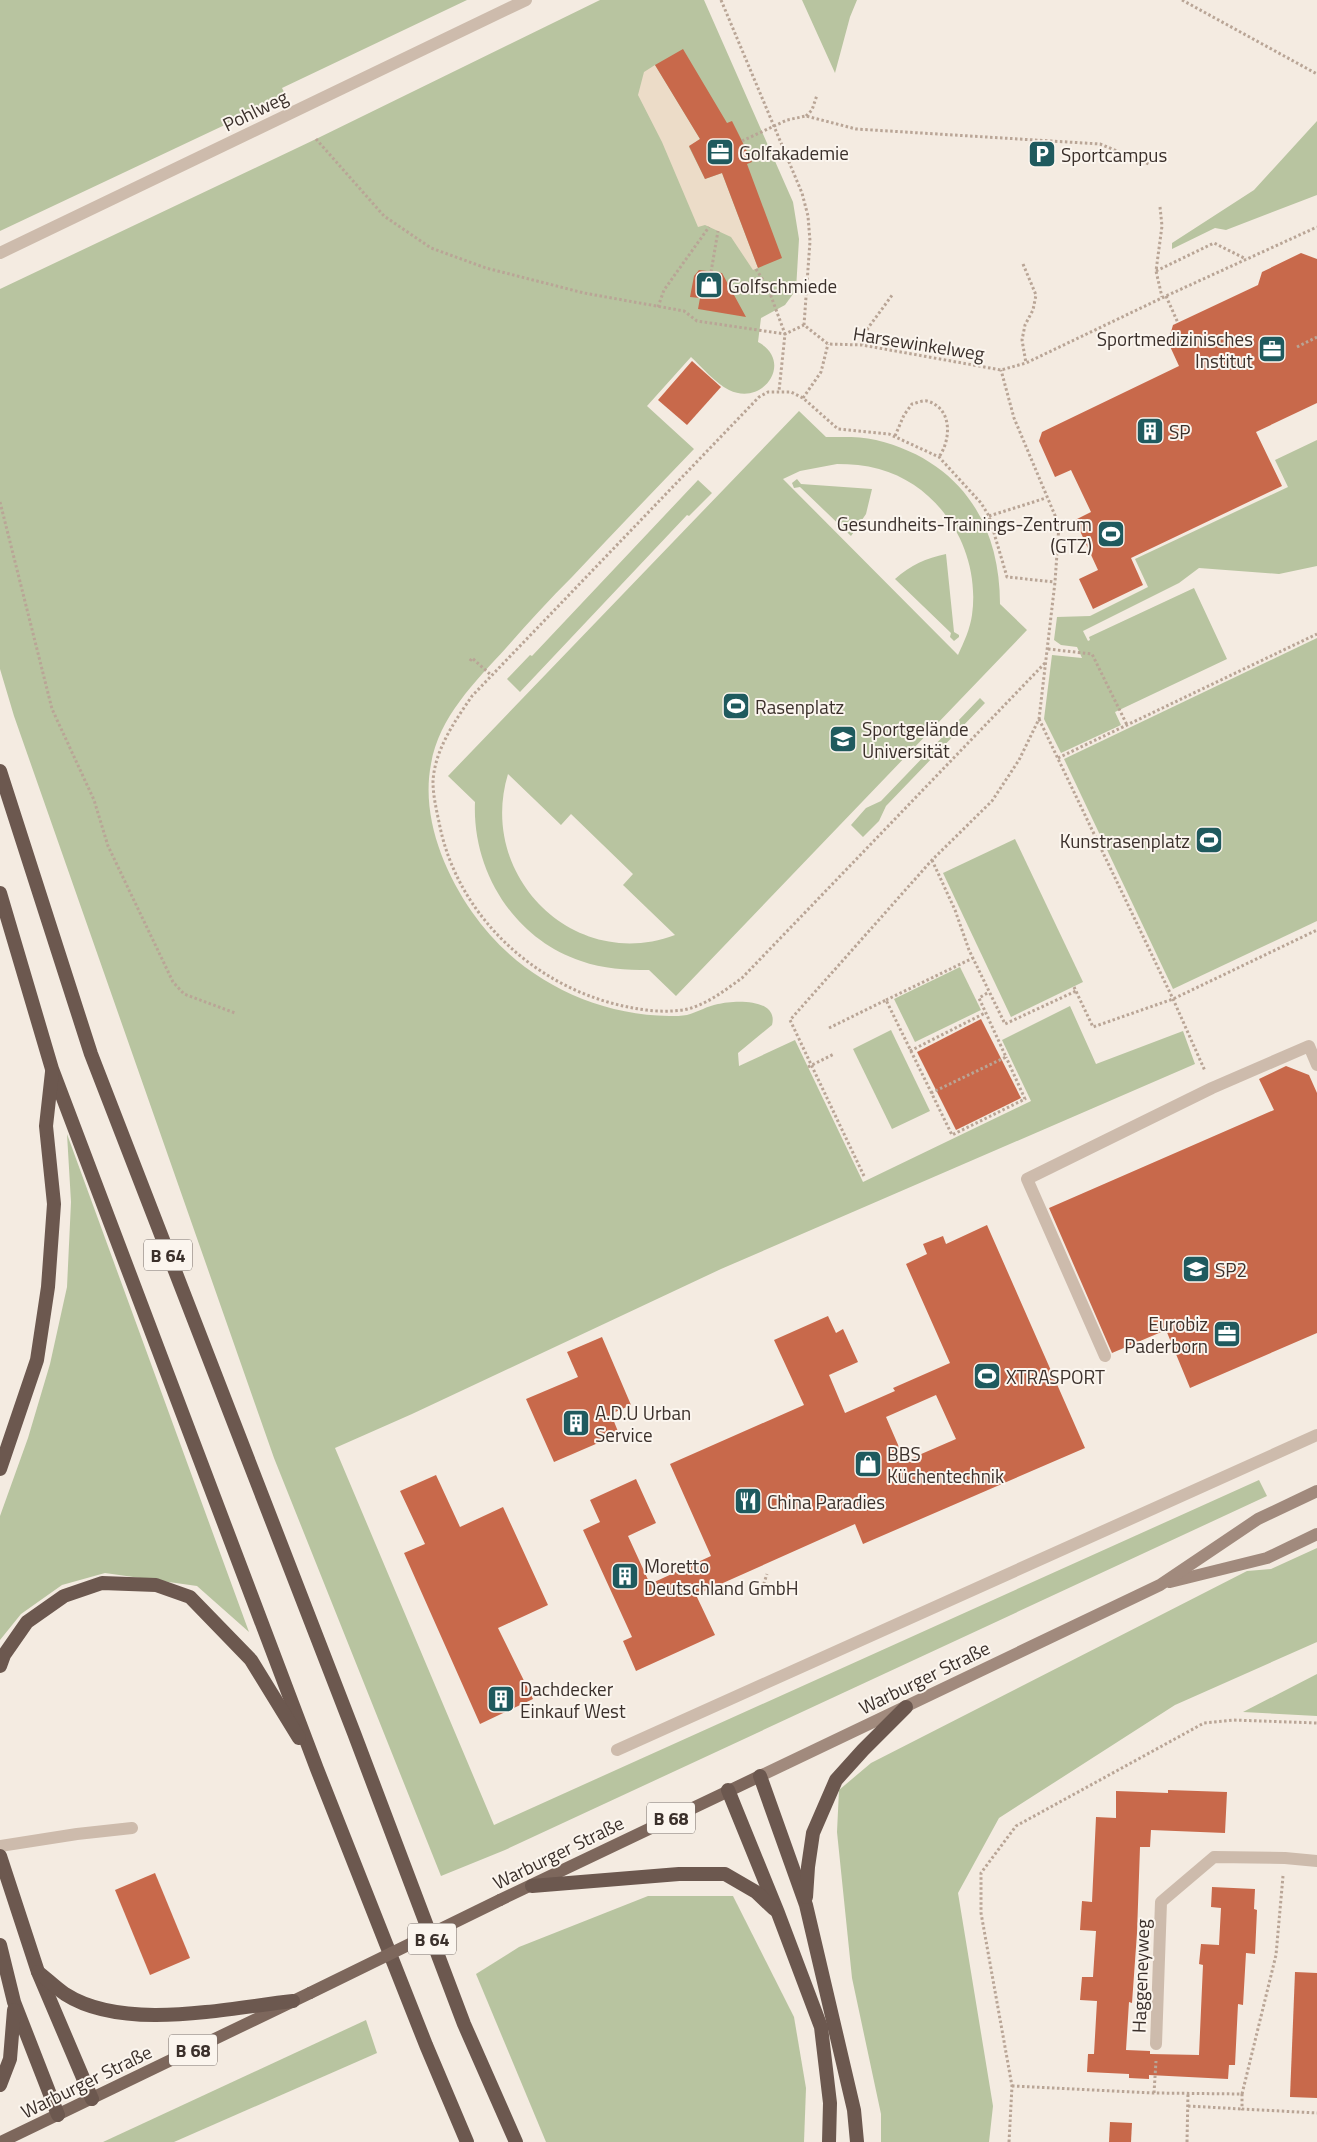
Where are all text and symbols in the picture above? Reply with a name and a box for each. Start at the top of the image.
street label: Pohlweg [217,82,293,138]
office icon: Golfakademie [705,137,735,167]
place label: Golfakademie [739,138,849,167]
parking icon: Sportcampus [1027,139,1057,169]
place label: Sportcampus [1061,140,1167,169]
shop icon: Golfschmiede [694,270,724,300]
place label: Golfschmiede [728,271,837,300]
street label: Harsewinkelweg [851,318,987,368]
place label: Sportmedizinisches Institut [1097,324,1253,375]
office icon: Sportmedizinisches Institut [1257,334,1287,364]
building icon: SP [1135,416,1165,446]
place label: SP [1169,417,1191,446]
place label: Gesundheits-Trainings-Zentrum (GTZ) [837,509,1092,560]
sports icon: Gesundheits-Trainings-Zentrum (GTZ) [1096,519,1126,549]
sports icon: Rasenplatz [721,691,751,721]
place label: Rasenplatz [755,692,844,721]
place label: Sportgelände Universität [862,714,969,765]
school or university icon: Sportgelände Universität [828,724,858,754]
sports icon: Kunstrasenplatz [1194,825,1224,855]
place label: Kunstrasenplatz [1060,826,1190,855]
road number: B 64 [144,1240,192,1270]
school or university icon: SP2 [1181,1254,1211,1284]
place label: SP2 [1215,1255,1247,1284]
place label: Eurobiz Paderborn [1124,1309,1208,1360]
office icon: Eurobiz Paderborn [1212,1319,1242,1349]
sports icon: XTRASPORT [972,1361,1002,1391]
place label: XTRASPORT [1006,1362,1105,1391]
place label: A.D.U Urban Service [595,1398,691,1449]
building icon: A.D.U Urban Service [561,1408,591,1438]
place label: BBS Küchentechnik [887,1439,1004,1490]
shop icon: BBS Küchentechnik [853,1449,883,1479]
restaurant icon: China Paradies [733,1486,763,1516]
place label: China Paradies [767,1487,885,1516]
place label: Moretto Deutschland GmbH [644,1551,799,1602]
building icon: Moretto Deutschland GmbH [610,1561,640,1591]
street label: Warburger Straße [854,1633,994,1721]
place label: Dachdecker Einkauf West [520,1674,626,1725]
building icon: Dachdecker Einkauf West [486,1684,516,1714]
road number: B 68 [647,1802,695,1834]
street label: Warburger Straße [488,1808,628,1896]
street label: Haggeneyweg [1124,1918,1156,2033]
road number: B 64 [408,1924,456,1955]
road number: B 68 [169,2034,217,2066]
street label: Warburger Straße [16,2037,156,2125]

